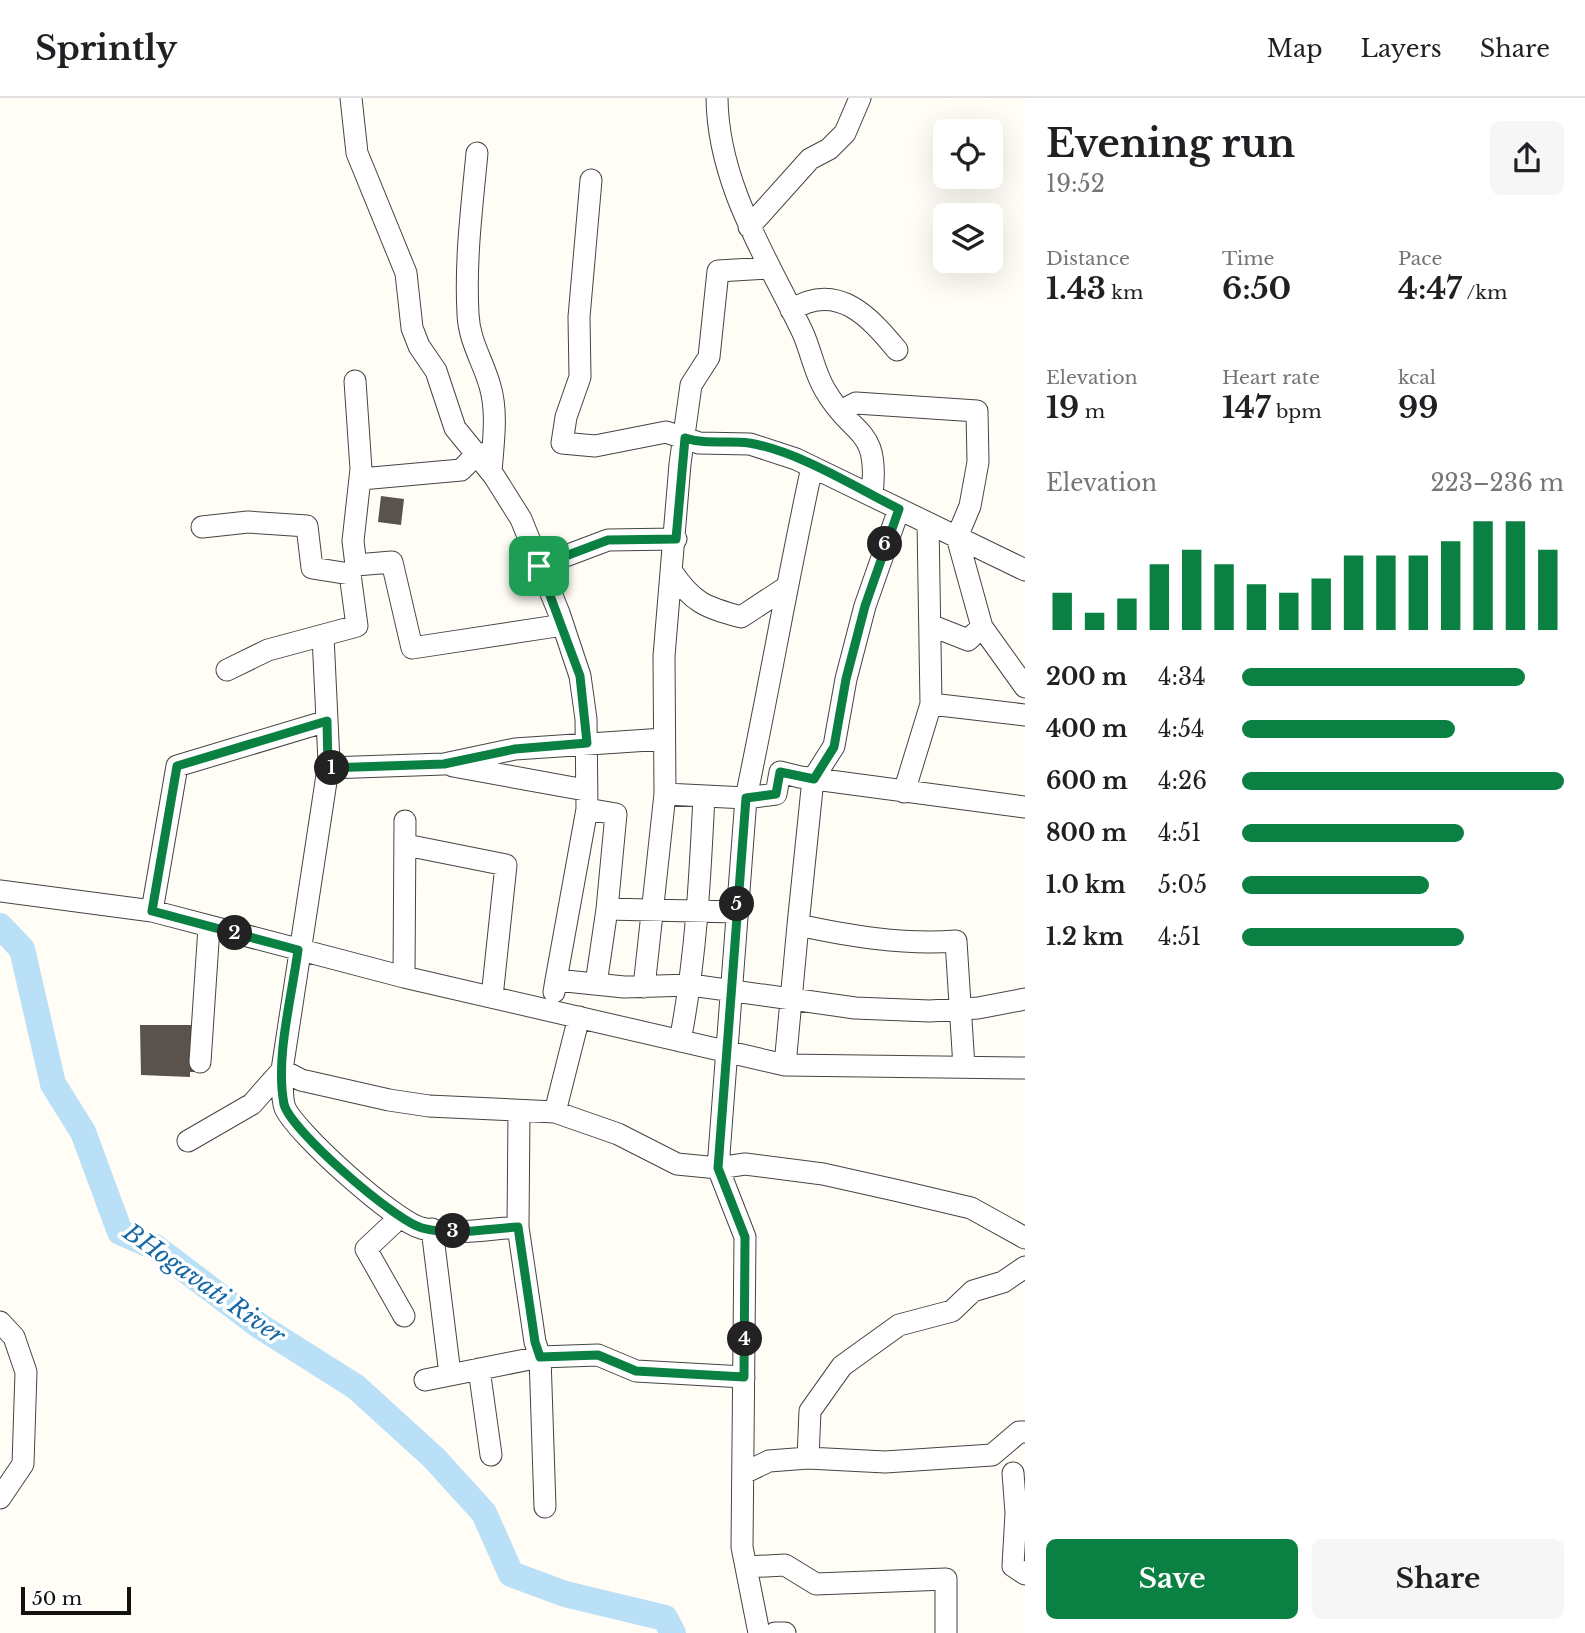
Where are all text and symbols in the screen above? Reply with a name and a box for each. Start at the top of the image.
text: Sprintly [35,28,177,69]
text: Map [1267,34,1323,63]
text: Layers [1361,34,1442,63]
text: Share [1480,34,1550,63]
map controls [933,119,1003,273]
button: locate [933,119,1003,189]
text: Evening run [1046,120,1295,167]
button: share [1490,121,1564,195]
text: 19:52 [1046,170,1105,198]
button: layers [933,203,1003,273]
text: Distance [1046,247,1130,270]
text: Time [1222,247,1274,270]
text: Pace [1398,247,1442,270]
text: 1.43 [1046,270,1106,307]
text: 6:50 [1222,270,1291,307]
text: 4:47 [1398,270,1462,307]
text: km [1106,281,1143,304]
text: /km [1462,281,1507,304]
text: Elevation [1046,366,1138,389]
text: Heart rate [1222,366,1320,389]
text: kcal [1398,366,1436,389]
text: 19 [1046,389,1079,426]
text: 147 [1222,389,1270,426]
text: 99 [1398,389,1438,426]
text: m [1079,400,1105,423]
text: bpm [1270,400,1322,423]
text: Elevation [1046,469,1157,497]
text: 223–236 m [1430,469,1564,497]
pin: 6 [868,526,903,562]
text: 6 [878,532,891,555]
pin [509,536,569,596]
icon: arrive [520,547,558,585]
text: 200 m [1046,663,1127,691]
text: 4:34 [1158,663,1206,691]
text: 400 m [1046,715,1128,743]
text: 4:54 [1158,715,1205,743]
pin: 1 [314,750,350,786]
text: 1 [327,756,336,779]
text: 600 m [1046,767,1128,795]
text: 4:26 [1158,767,1207,795]
text: 800 m [1046,819,1127,847]
text: 4:51 [1158,819,1201,847]
text: 1.0 km [1046,871,1126,899]
text: 5:05 [1158,871,1207,899]
pin: 5 [720,886,754,922]
text: 5 [731,892,742,915]
pin: 2 [218,916,252,950]
text: 2 [228,921,241,944]
text: 1.2 km [1046,923,1124,951]
text: 4:51 [1158,923,1201,951]
pin: 3 [435,1214,470,1248]
water label: BHogavati River [117,1217,291,1351]
text: 3 [446,1219,459,1242]
pin: 4 [728,1322,762,1356]
text: 4 [738,1327,751,1350]
button: Save [1046,1539,1298,1619]
button: Share [1312,1539,1564,1619]
scale bar [21,1584,131,1616]
text: 50 m [32,1587,82,1610]

